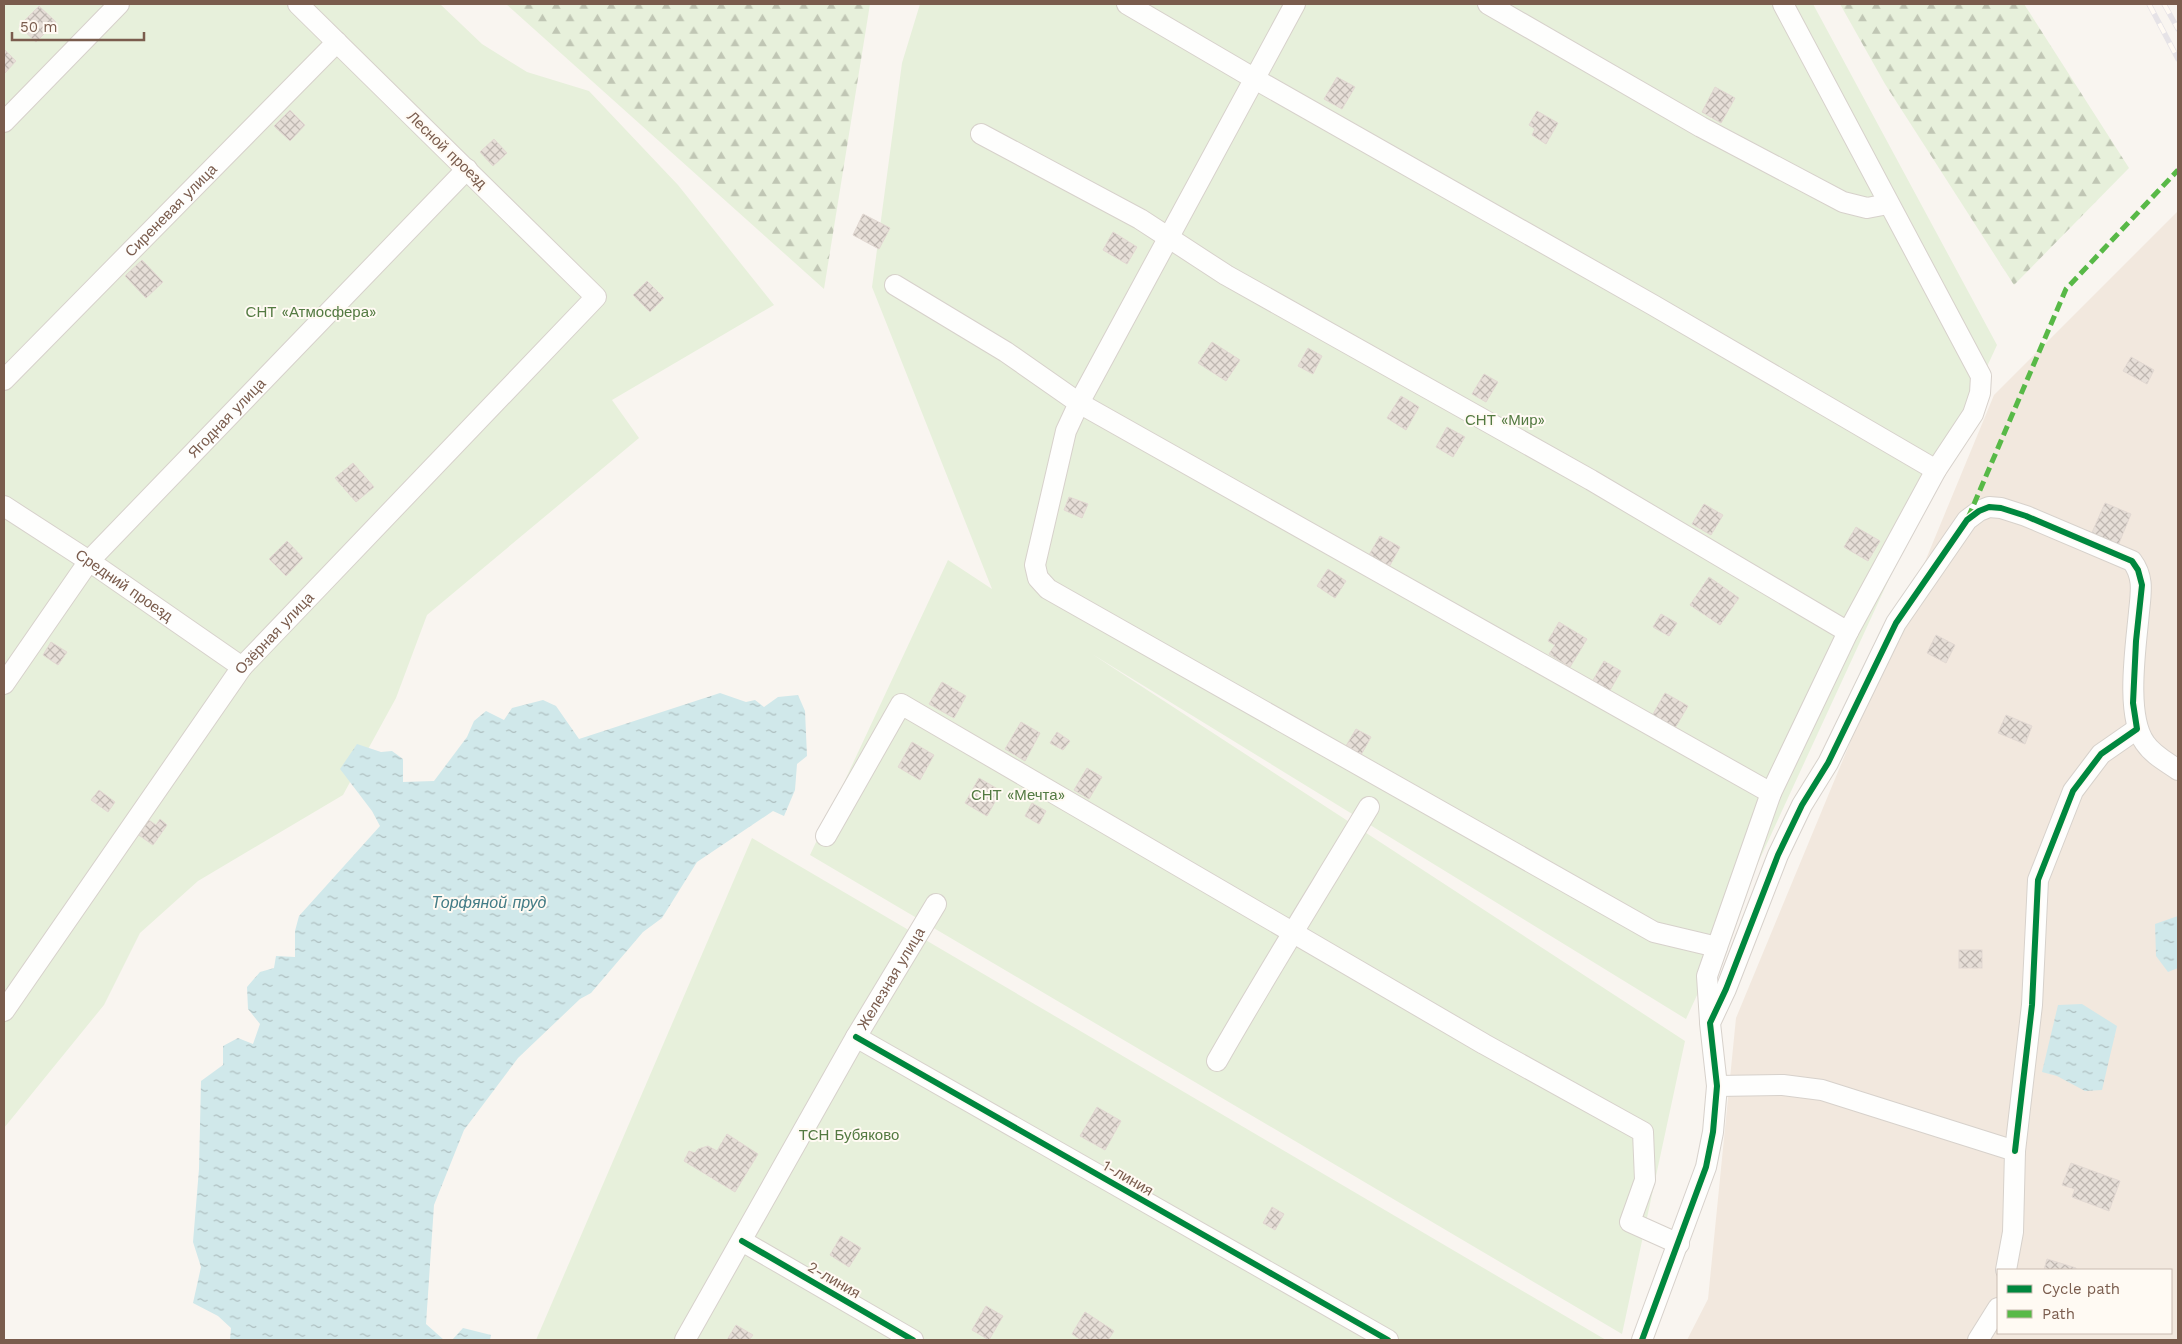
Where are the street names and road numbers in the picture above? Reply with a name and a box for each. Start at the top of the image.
street label: Лесной проезд [403,107,491,193]
street label: Сиреневая улица [121,160,221,261]
street label: Ягодная улица [184,374,270,462]
street label: Средний проезд [72,546,176,625]
street label: Озёрная улица [231,588,318,677]
street label: Железная улица [853,924,929,1033]
street label: 1-линия [1100,1156,1156,1200]
street label: 2-линия [804,1258,864,1302]

